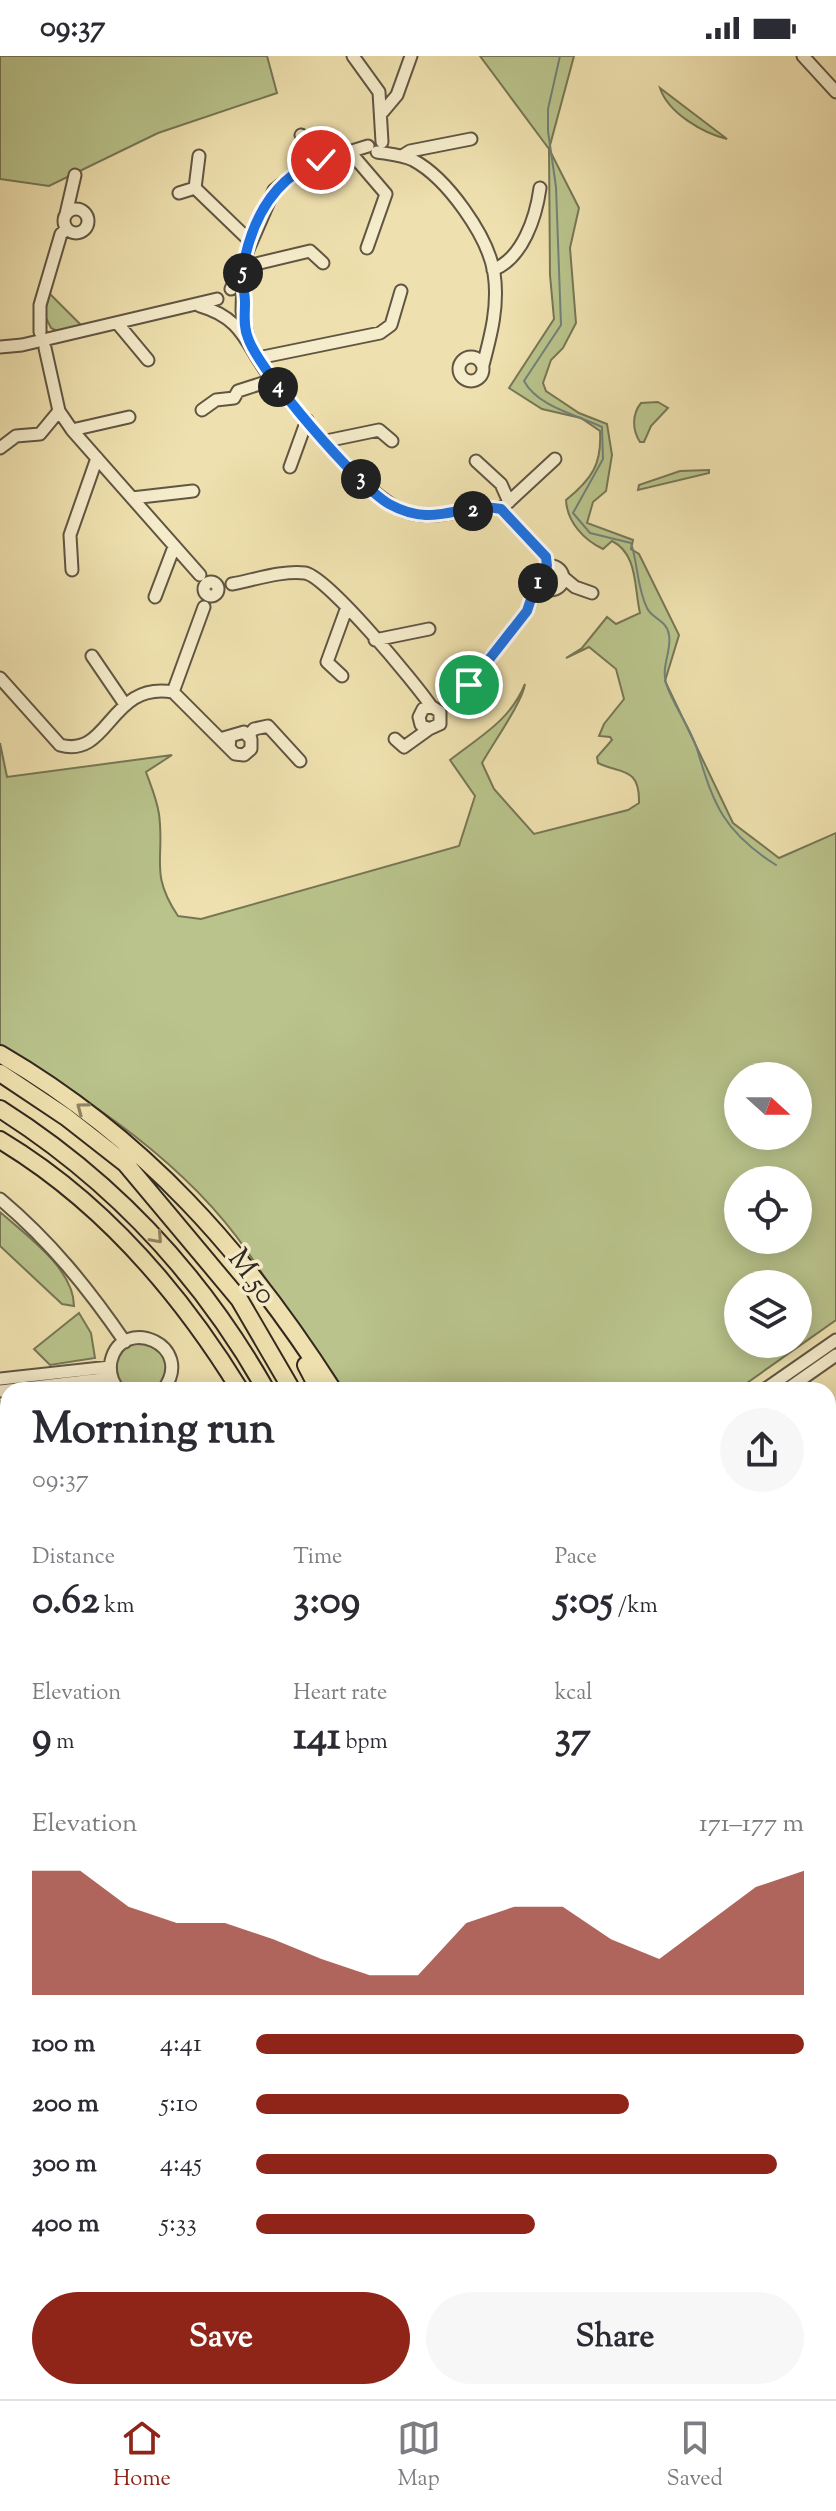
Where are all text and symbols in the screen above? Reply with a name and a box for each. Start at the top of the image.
text: 09:37 [40,7,105,50]
pin [287,126,355,194]
icon: check [299,138,343,182]
pin: 5 [223,253,263,293]
text: 5 [239,257,247,289]
pin: 4 [258,367,298,407]
text: 4 [272,371,284,403]
pin: 3 [341,459,381,499]
text: 3 [357,463,365,495]
pin: 2 [453,491,493,531]
text: 2 [468,495,478,527]
pin: 1 [518,563,558,603]
text: 1 [534,567,542,599]
pin [435,651,503,719]
icon: arrive [447,663,491,707]
north arrow [724,1062,812,1150]
map controls [724,1062,812,1358]
one-way arrow [76,1103,91,1117]
button: locate [724,1166,812,1254]
one-way arrow [147,1229,161,1244]
street label: M 50 [216,1241,286,1314]
button: layers [724,1270,812,1358]
text: Morning run [32,1400,275,1463]
button: share [720,1408,804,1492]
text: 09:37 [32,1462,89,1499]
text: Distance [32,1542,115,1574]
text: Time [293,1542,342,1574]
text: Pace [555,1542,597,1574]
text: 0.62 [32,1574,100,1631]
text: 3:09 [293,1574,360,1631]
text: 5:05 [555,1574,613,1631]
text: km [100,1591,134,1623]
text: /km [613,1591,658,1623]
text: Elevation [32,1678,121,1710]
text: Heart rate [293,1678,387,1710]
text: kcal [555,1678,592,1710]
text: 9 [32,1710,51,1767]
text: 141 [293,1710,341,1767]
text: 37 [555,1710,591,1767]
text: m [51,1727,74,1759]
text: bpm [341,1727,388,1759]
text: Elevation [32,1806,137,1843]
text: 171–177 m [699,1806,804,1843]
text: 100 m [32,2026,95,2063]
text: 4:41 [160,2026,202,2063]
text: 200 m [32,2086,99,2123]
text: 5:10 [160,2086,198,2123]
text: 300 m [32,2146,97,2183]
text: 4:45 [160,2146,202,2183]
text: 400 m [32,2206,99,2243]
text: 5:33 [160,2206,197,2243]
button: Save [32,2292,410,2384]
button: Share [426,2292,804,2384]
tab: Home [113,2416,171,2496]
tab: Map [397,2416,441,2496]
tab: Saved [667,2416,723,2496]

